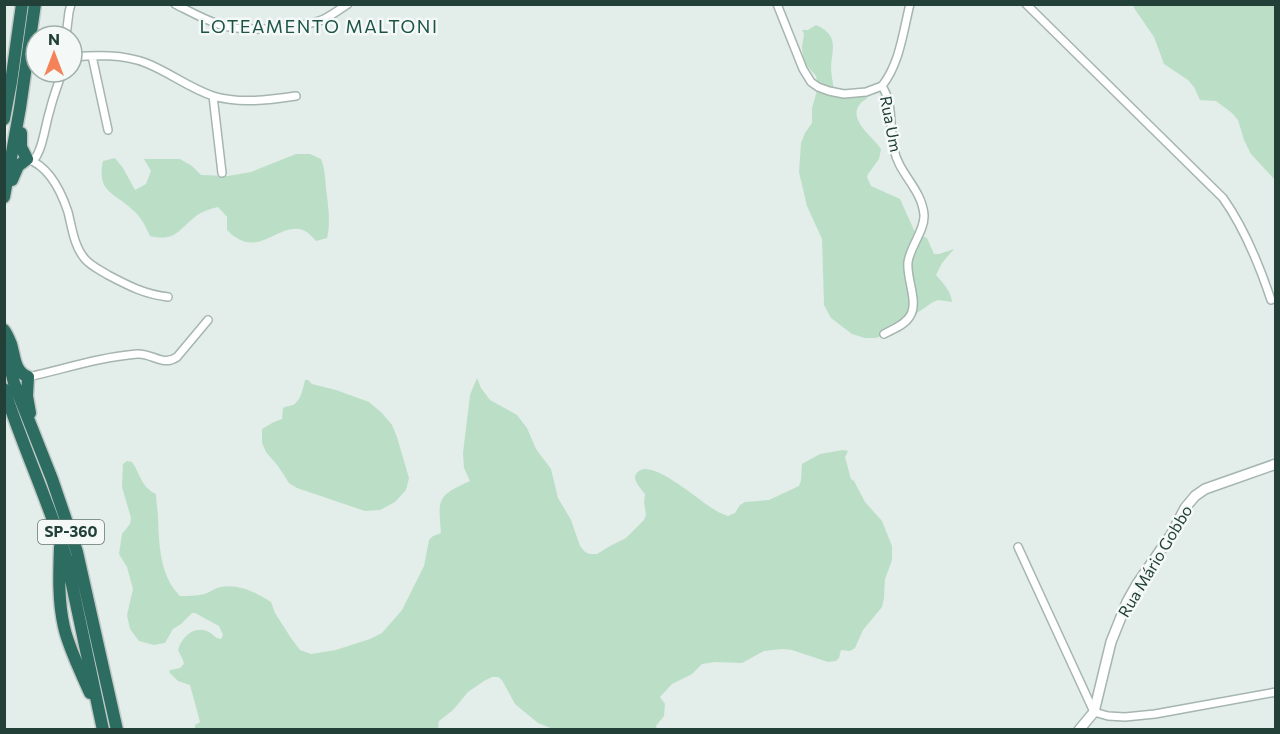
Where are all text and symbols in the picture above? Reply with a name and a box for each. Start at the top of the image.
district label: LOTEAMENTO MALTONI [200,15,438,37]
north arrow [24,24,84,84]
text: N [48,29,60,48]
street label: Rua Um [877,94,906,154]
street label: Rua Mário Gobbo [1114,501,1196,620]
road number: SP-360 [38,520,104,544]

